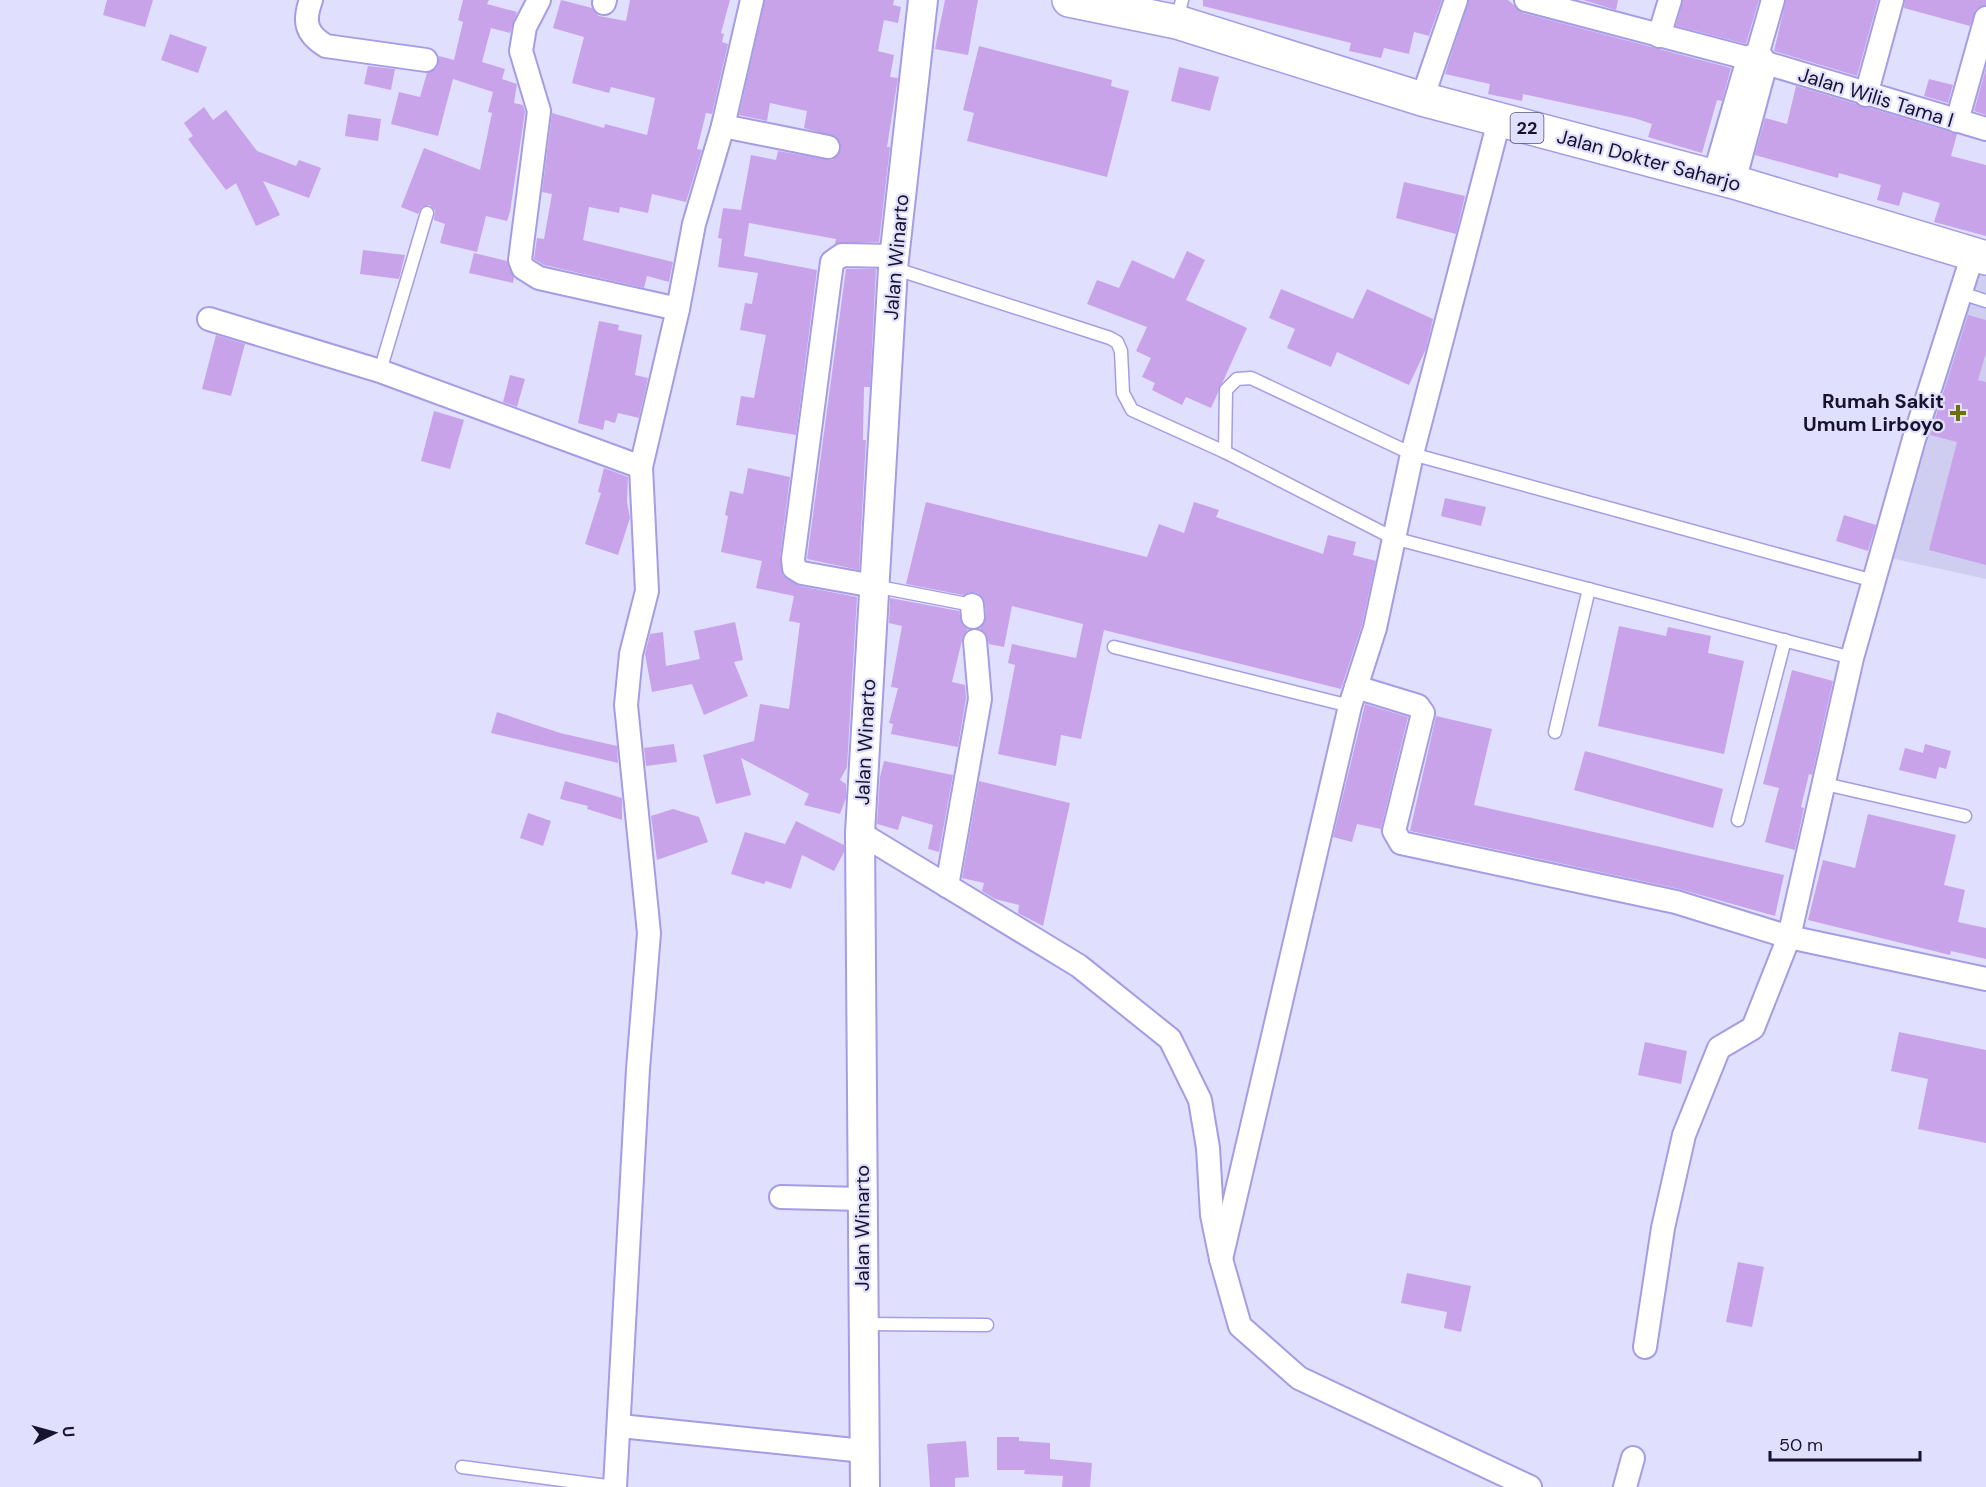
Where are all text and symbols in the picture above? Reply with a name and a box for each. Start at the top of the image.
street label: Jalan Wilis Tama I [1795,61,1957,133]
road number: 22 [1510,113,1544,143]
street label: Jalan Dokter Saharjo [1554,123,1744,197]
street label: Jalan Winarto [878,193,914,321]
place label: Rumah Sakit Umum Lirboyo [1803,388,1944,437]
marker: Rumah Sakit Umum Lirboyo [1949,404,1967,422]
street label: Jalan Winarto [849,678,881,806]
street label: Jalan Winarto [849,1165,875,1291]
north arrow [24,1403,84,1463]
scale bar [1770,1424,1920,1462]
text: U [58,1425,79,1438]
text: 50 m [1779,1433,1823,1457]

